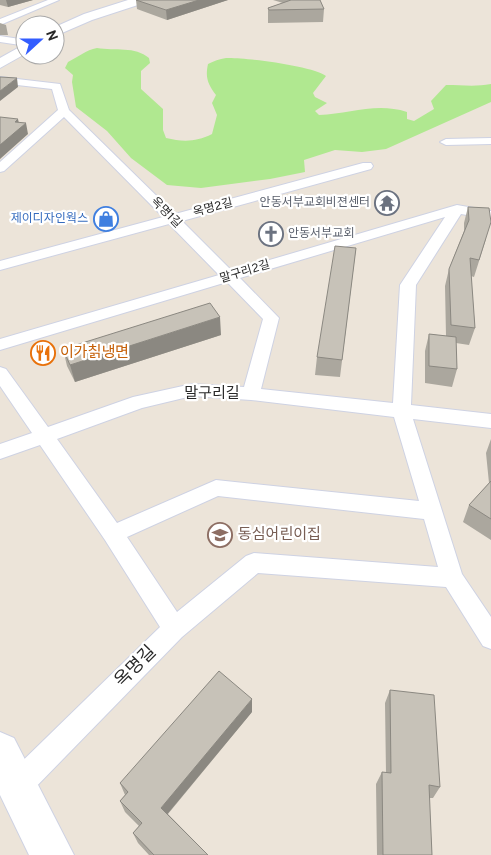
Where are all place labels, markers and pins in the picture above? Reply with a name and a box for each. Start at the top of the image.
temple icon: 안동서부교회비젼센터 [374,190,400,216]
place label: 안동서부교회비젼센터 [260,195,370,211]
shop icon: 제이디자인웍스 [93,206,119,232]
place label: 제이디자인웍스 [11,211,88,227]
church icon: 안동서부교회 [258,221,284,247]
place label: 안동서부교회 [288,226,354,242]
restaurant icon: 이가칡냉면 [30,340,56,366]
place label: 이가칡냉면 [60,344,129,363]
school or university icon: 동심어린이집 [207,522,233,548]
place label: 동심어린이집 [238,526,321,545]

